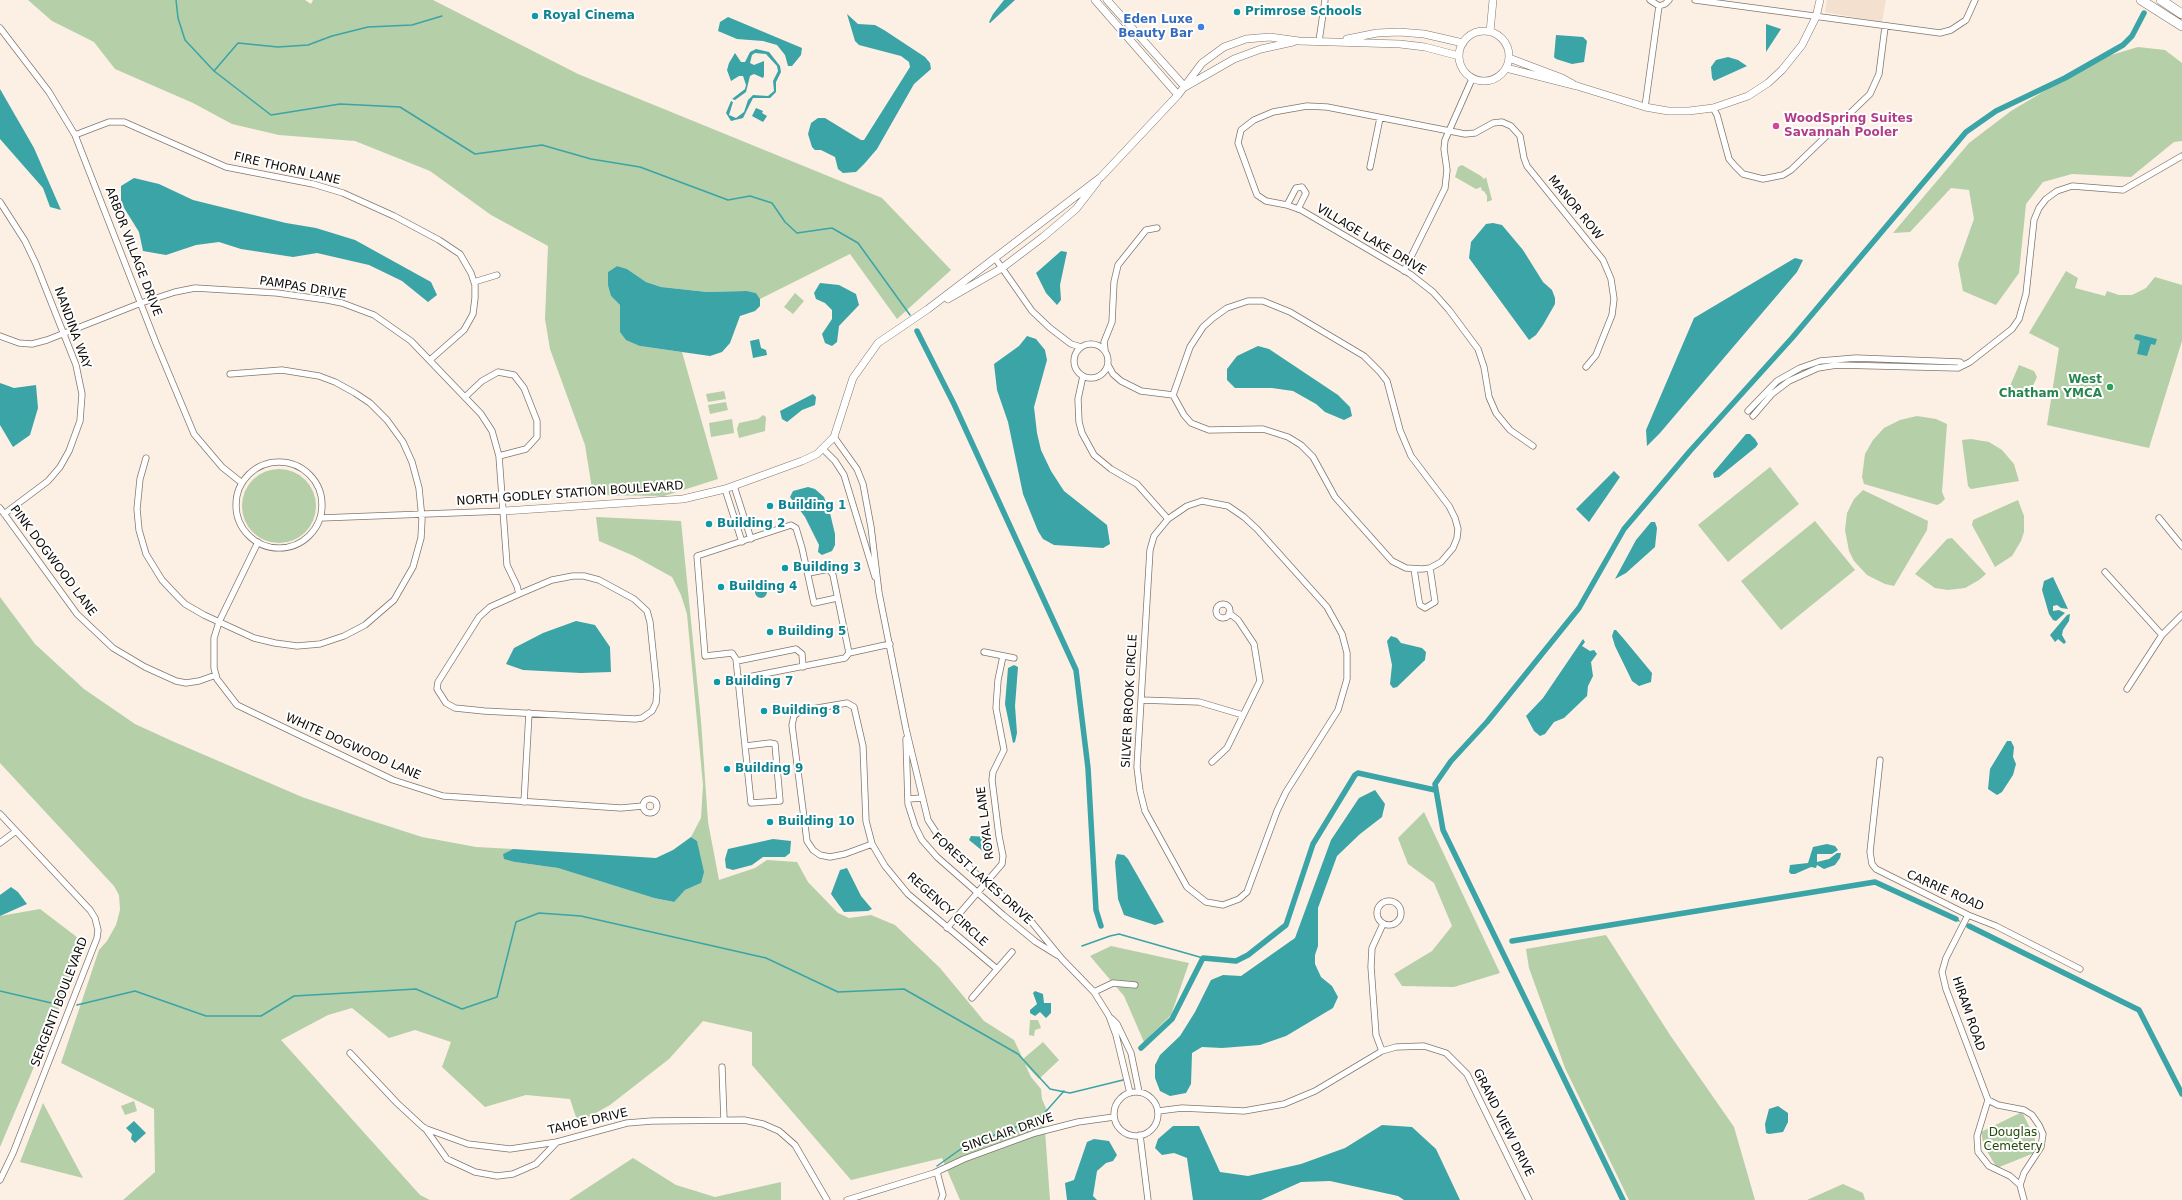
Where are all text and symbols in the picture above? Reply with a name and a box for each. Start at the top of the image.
place label: Primrose Schools [1245,5,1362,19]
marker: Primrose Schools [1232,7,1242,17]
place label: Royal Cinema [543,9,635,23]
marker: Royal Cinema [530,11,540,21]
place label: Eden Luxe Beauty Bar [1118,13,1193,41]
marker: Eden Luxe Beauty Bar [1196,22,1206,32]
place label: WoodSpring Suites Savannah Pooler [1784,112,1913,140]
marker: WoodSpring Suites Savannah Pooler [1771,121,1781,131]
street label: FIRE THORN LANE [232,150,342,188]
street label: MANOR ROW [1545,173,1605,243]
street label: ARBOR VILLAGE DRIVE [102,185,164,319]
street label: VILLAGE LAKE DRIVE [1314,202,1428,278]
street label: PAMPAS DRIVE [258,274,348,302]
street label: NANDINA WAY [51,285,93,371]
place label: West Chatham YMCA [1999,373,2102,401]
marker: West Chatham YMCA [2105,382,2115,392]
street label: NORTH GODLEY STATION BOULEVARD [456,479,684,509]
place label: Building 1 [778,499,846,513]
marker: Building 1 [765,501,775,511]
street label: PINK DOGWOOD LANE [7,503,99,619]
place label: Building 2 [717,517,785,531]
marker: Building 2 [704,519,714,529]
place label: Building 3 [793,561,861,575]
marker: Building 3 [780,563,790,573]
place label: Building 4 [729,580,797,594]
marker: Building 4 [716,582,726,592]
place label: Building 5 [778,625,846,639]
marker: Building 5 [765,627,775,637]
street label: SILVER BROOK CIRCLE [1119,634,1141,768]
place label: Building 7 [725,675,793,689]
marker: Building 7 [712,677,722,687]
place label: Building 8 [772,704,840,718]
marker: Building 8 [759,706,769,716]
street label: WHITE DOGWOOD LANE [283,711,423,783]
place label: Building 9 [735,762,803,776]
marker: Building 9 [722,764,732,774]
street label: ROYAL LANE [974,785,998,861]
place label: Building 10 [778,815,855,829]
marker: Building 10 [765,817,775,827]
street label: FOREST LAKES DRIVE [929,830,1035,928]
street label: CARRIE ROAD [1904,867,1986,915]
street label: REGENCY CIRCLE [904,870,990,950]
street label: SERGENTI BOULEVARD [29,935,91,1069]
street label: HIRAM ROAD [1949,975,1987,1053]
street label: GRAND VIEW DRIVE [1470,1067,1536,1179]
street label: TAHOE DRIVE [547,1106,629,1138]
street label: SINCLAIR DRIVE [960,1111,1056,1155]
park label: Douglas Cemetery [1984,1126,2042,1154]

